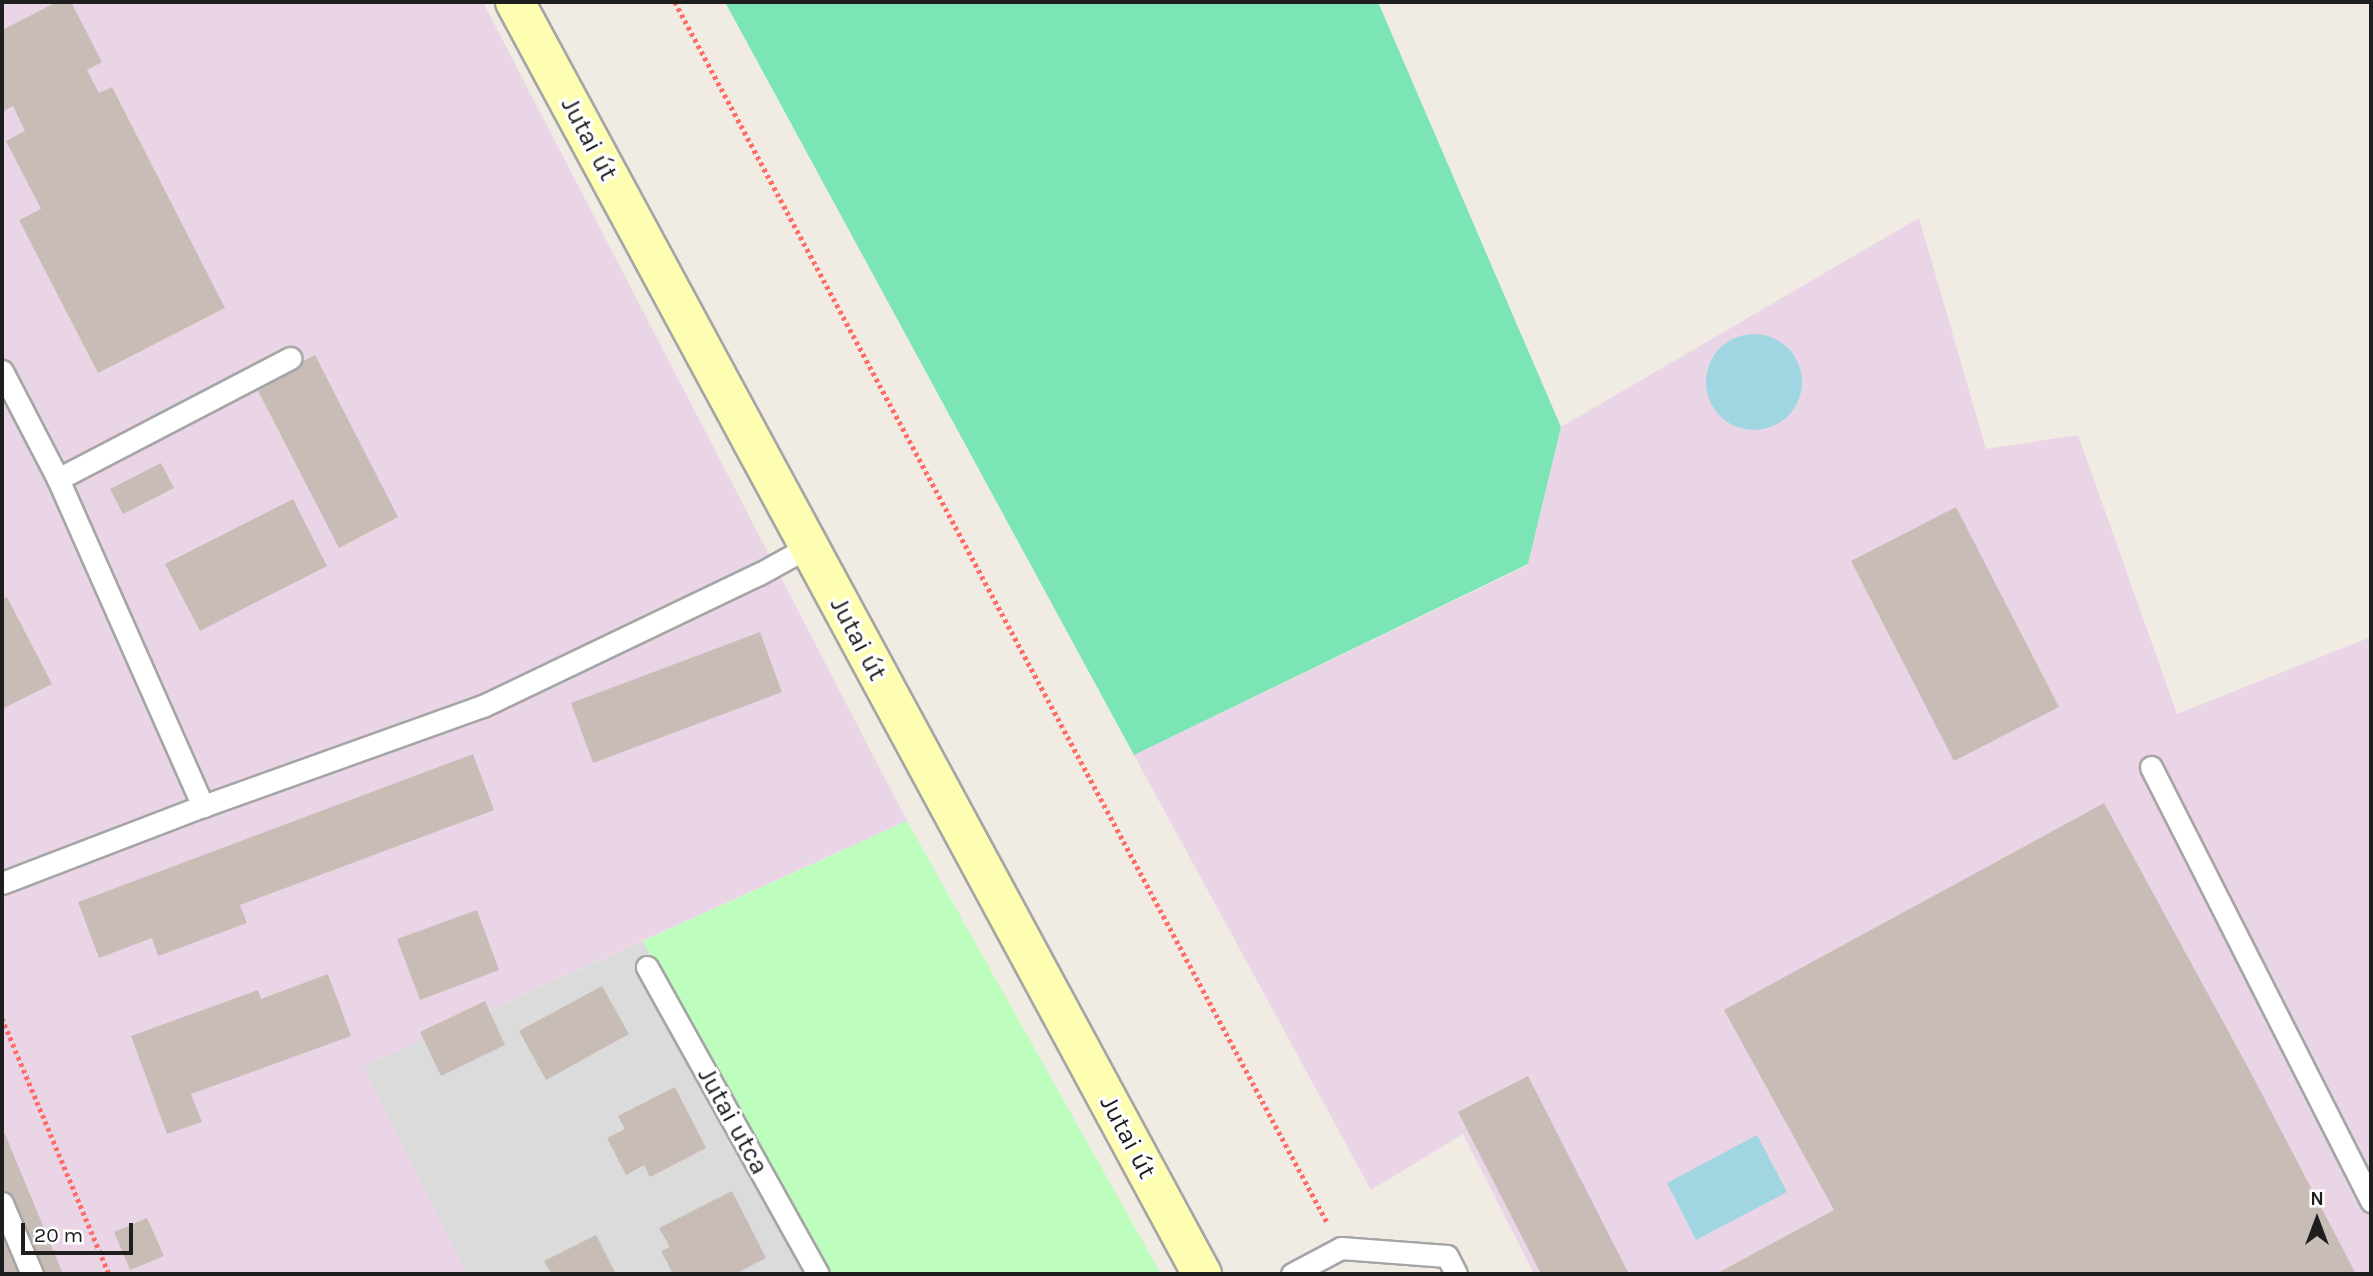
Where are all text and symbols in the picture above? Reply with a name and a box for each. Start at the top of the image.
street label: Jutai út [554,92,624,186]
street label: Jutai út [823,592,893,686]
street label: Jutai utca [691,1062,775,1180]
street label: Jutai út [1093,1090,1163,1184]
north arrow [2282,1185,2352,1255]
text: N [2310,1188,2324,1210]
scale bar [24,1210,136,1254]
text: 20 m [34,1223,83,1247]

